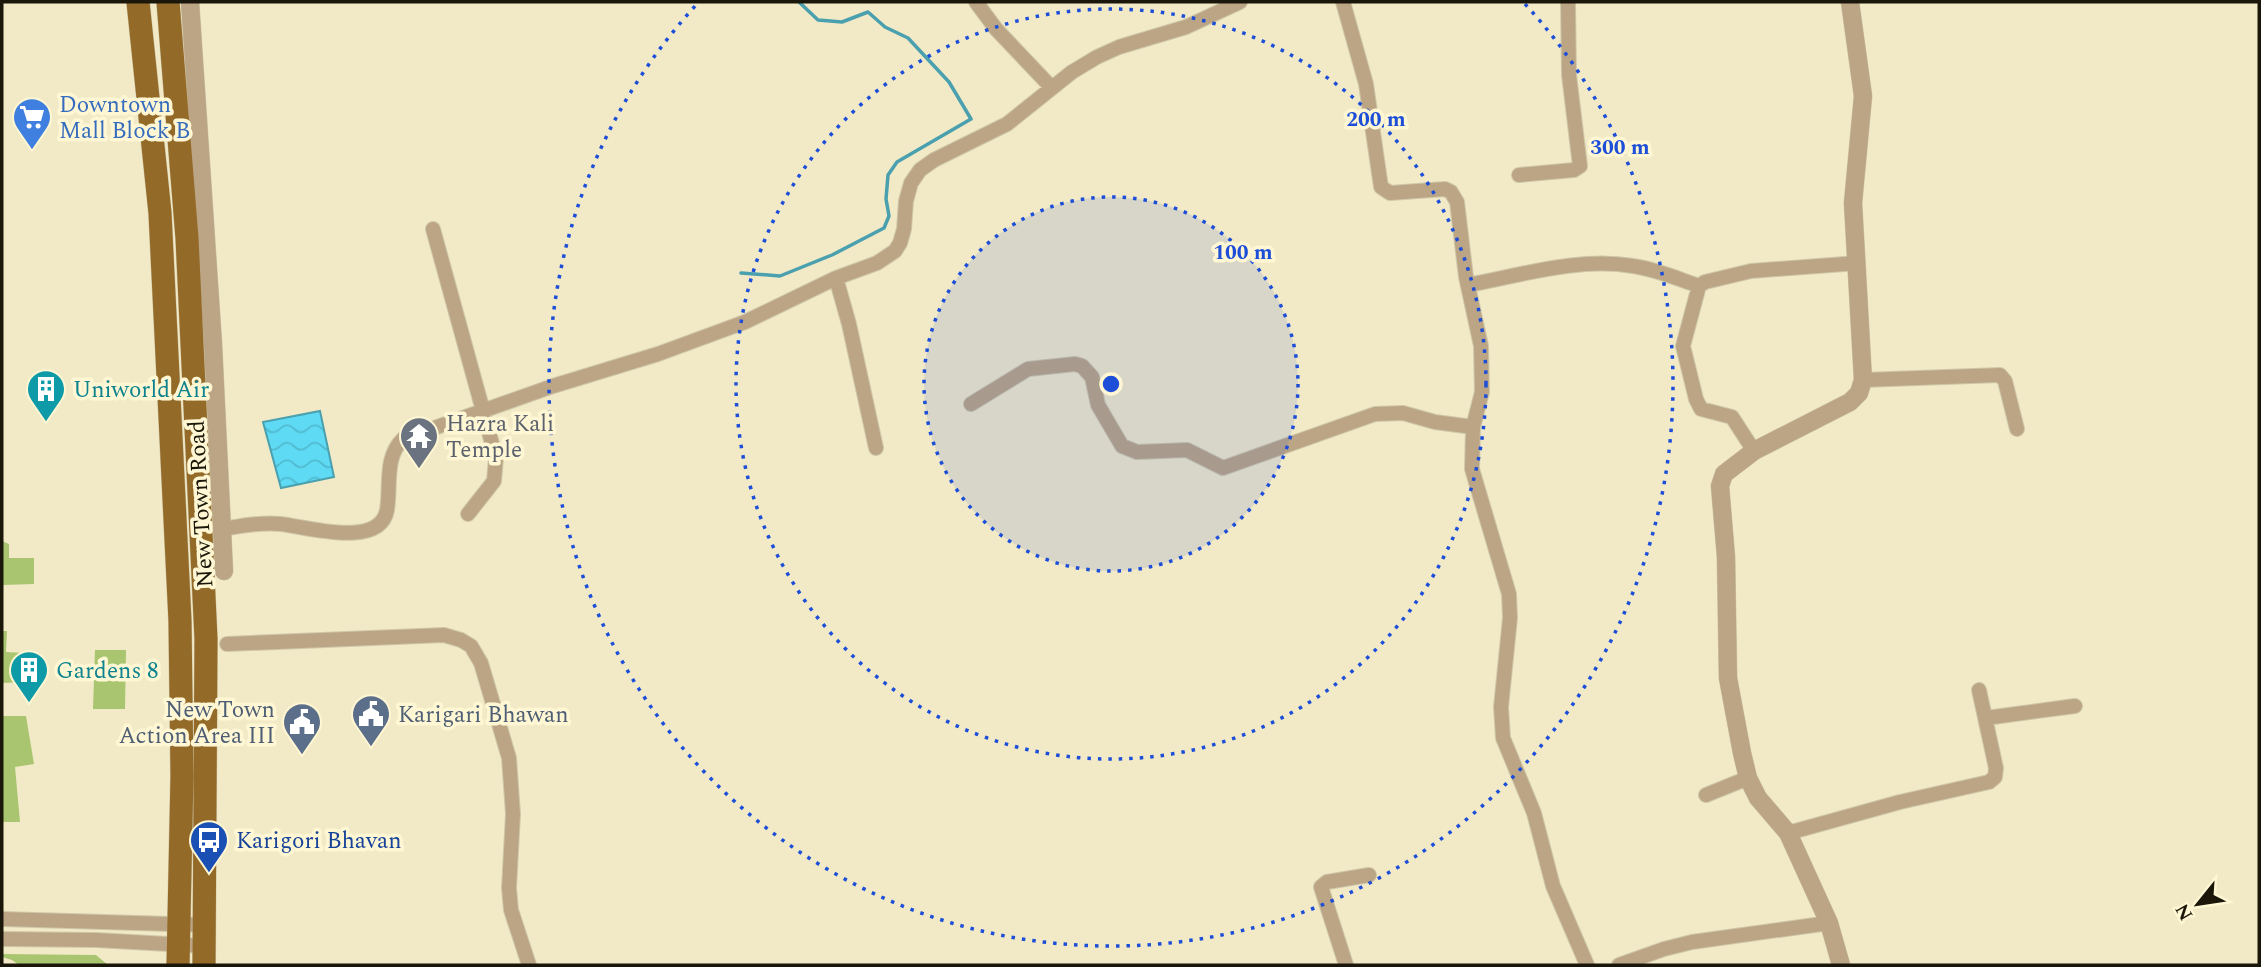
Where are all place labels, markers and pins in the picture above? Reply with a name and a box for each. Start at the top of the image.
place label: Downtown Mall Block B [59,88,190,149]
supermarket icon: Downtown Mall Block B [11,96,53,151]
building icon: Uniworld Air [25,368,67,423]
centre of rings [1099,372,1123,396]
place label: Uniworld Air [73,373,209,408]
place label: Hazra Kali Temple [446,407,554,468]
temple icon: Hazra Kali Temple [398,415,440,470]
building icon: Gardens 8 [8,649,50,704]
place label: Gardens 8 [56,654,159,689]
place label: New Town Action Area III [119,693,275,754]
public building icon: Karigari Bhawan [350,693,392,748]
place label: Karigari Bhawan [398,698,569,733]
public building icon: New Town Action Area III [281,701,323,756]
bus stop icon: Karigori Bhavan [188,819,230,874]
place label: Karigori Bhavan [236,824,402,859]

